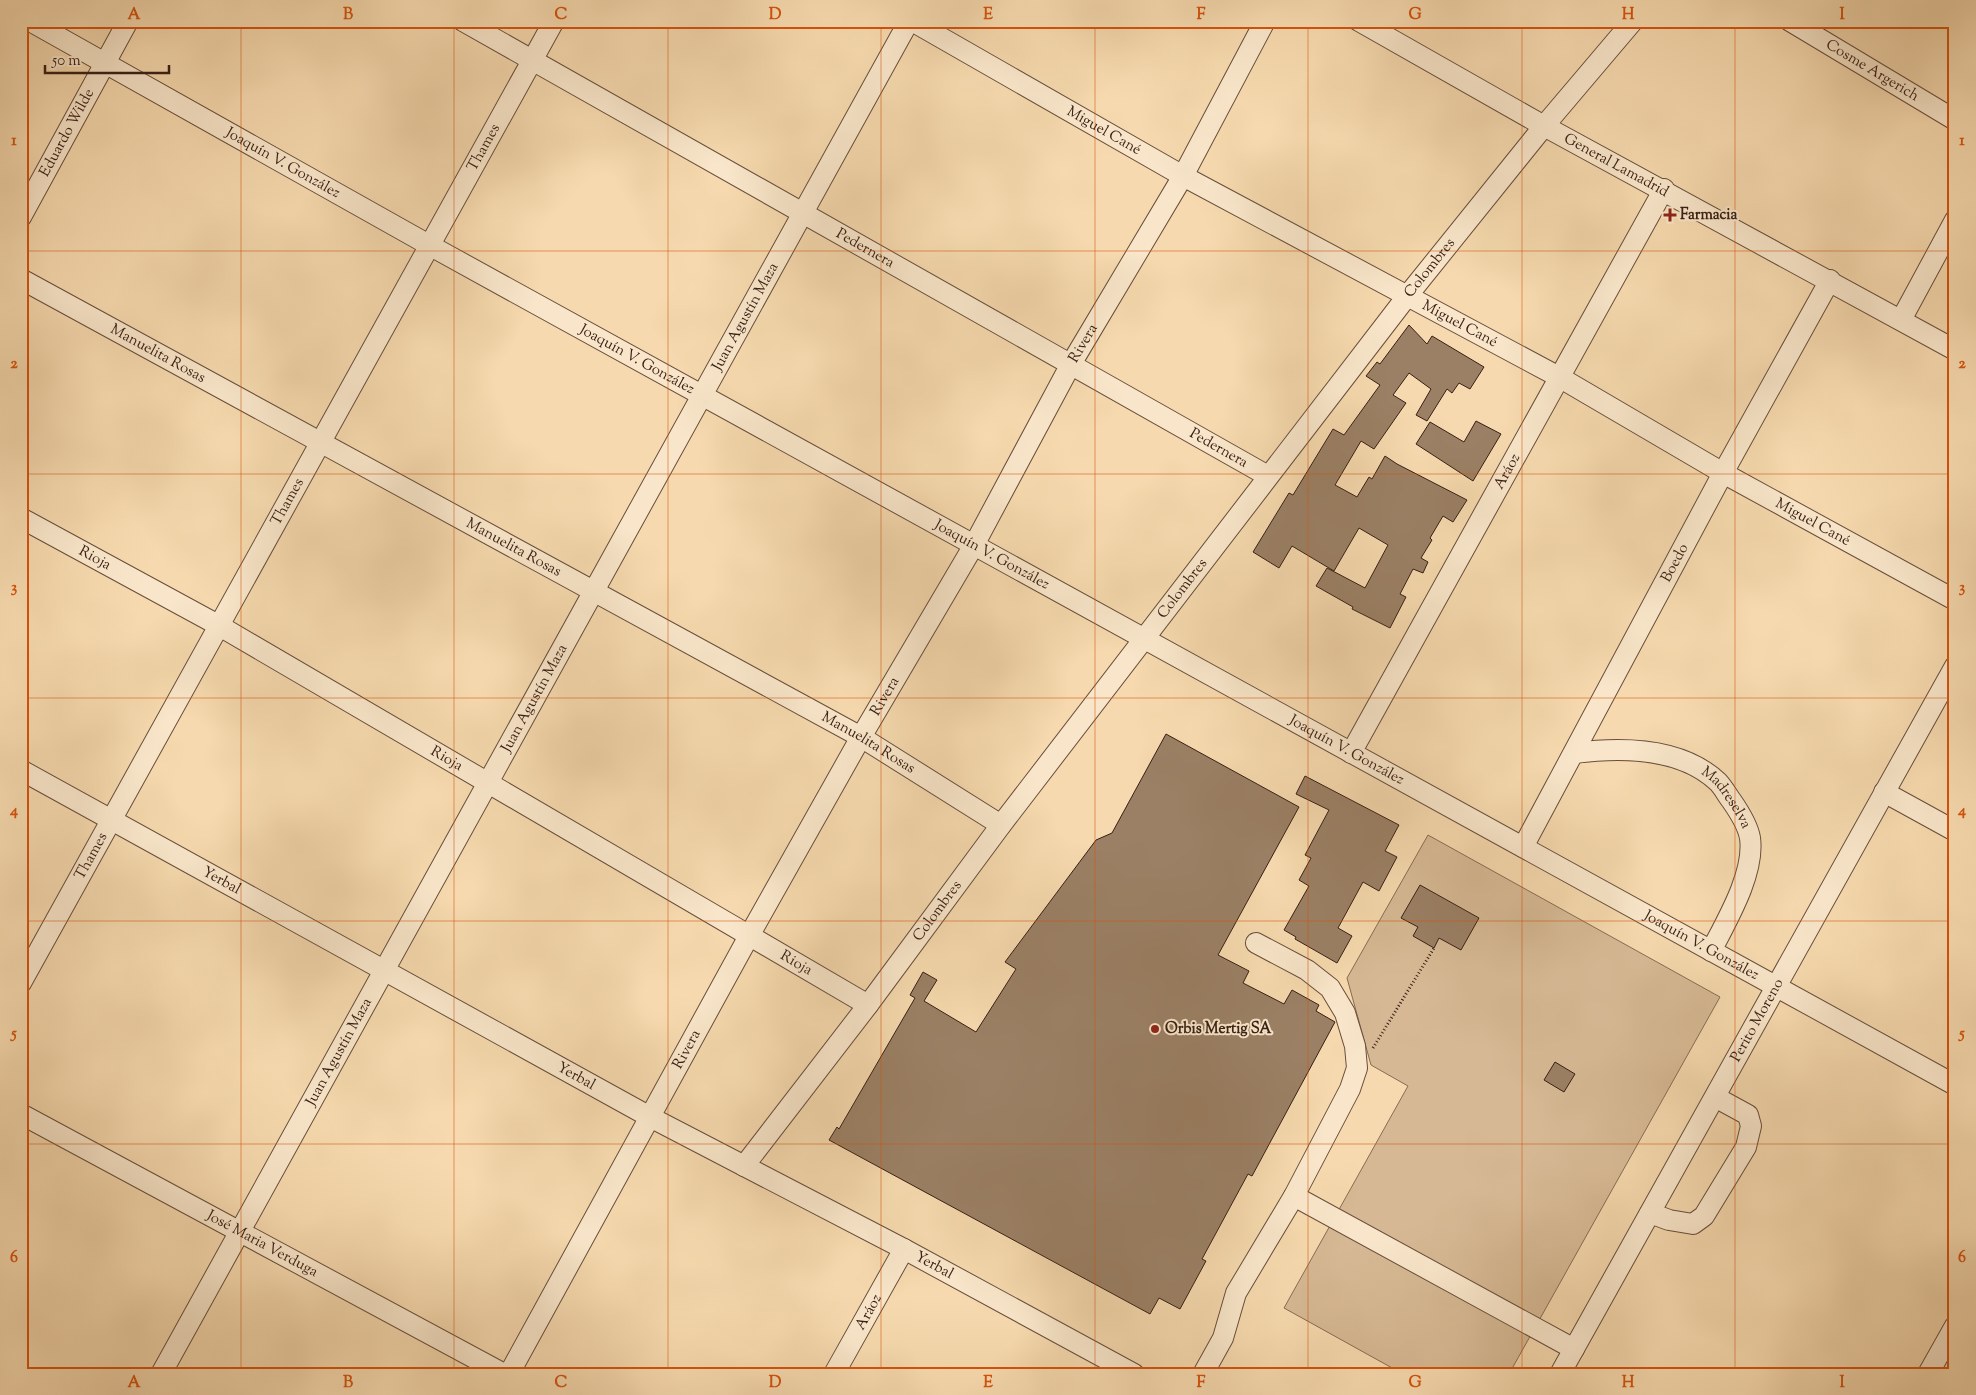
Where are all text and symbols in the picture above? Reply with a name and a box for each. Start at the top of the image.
text: A [128,4,141,27]
text: B [343,4,353,27]
text: C [555,4,568,27]
text: D [769,4,782,27]
text: E [983,4,993,27]
text: F [1197,4,1206,27]
text: G [1408,4,1422,27]
text: H [1622,4,1635,27]
text: I [1839,4,1845,27]
street label: Cosme Argerich [1822,34,1923,107]
scale bar [45,42,169,74]
text: 50 m [51,51,81,72]
street label: Eduardo Wilde [34,85,100,181]
street label: Miguel Cané [1063,101,1145,160]
street label: Thames [462,120,506,175]
street label: Joaquín V. González [221,122,344,204]
street label: General Lamadrid [1560,128,1673,203]
text: 1 [11,130,17,153]
text: 1 [1959,130,1965,153]
place label: Farmacia [1680,205,1738,226]
marker: Farmacia [1664,209,1676,221]
street label: Pedernera [832,223,898,273]
street label: Colombres [1399,234,1460,302]
street label: Juan Agustín Maza [707,259,784,376]
street label: Miguel Cané [1418,295,1501,353]
street label: Manuelita Rosas [106,319,210,388]
street label: Joaquín V. González [575,319,699,400]
street label: Rivera [1064,320,1103,367]
text: 2 [10,353,18,376]
text: 2 [1958,353,1966,376]
street label: Pedernera [1186,423,1252,473]
street label: Aráoz [1489,449,1526,493]
street label: Thames [266,474,309,529]
street label: Miguel Cané [1771,493,1854,551]
street label: Manuelita Rosas [462,513,565,582]
street label: Joaquín V. González [930,514,1053,595]
street label: Boedo [1656,540,1694,586]
street label: Rioja [75,541,115,576]
street label: Colombres [1153,554,1213,623]
text: 3 [11,577,18,600]
text: 3 [1959,577,1966,600]
street label: Juan Agustín Maza [496,640,573,757]
street label: Rivera [865,673,905,720]
street label: Manuelita Rosas [818,707,919,779]
street label: Joaquín V. González [1284,709,1408,790]
street label: Rioja [427,741,467,776]
street label: Madreselva [1697,762,1756,832]
text: 4 [9,800,18,823]
text: 4 [1957,800,1966,823]
street label: Thames [70,828,113,884]
street label: Yerbal [198,862,245,900]
street label: Colombres [908,876,967,946]
street label: Joaquín V. González [1639,905,1763,986]
street label: Rioja [776,945,816,981]
street label: Perito Moreno [1726,975,1789,1066]
street label: Juan Agustín Maza [300,994,377,1111]
place label: Orbis Mertig SA [1165,1019,1272,1040]
text: 5 [9,1023,17,1046]
marker: Orbis Mertig SA [1149,1023,1161,1035]
text: 5 [1957,1023,1965,1046]
street label: Rivera [668,1026,706,1073]
street label: Yerbal [553,1057,599,1095]
street label: José Maria Verduga [202,1205,322,1282]
street label: Yerbal [911,1246,957,1284]
text: 6 [10,1247,18,1270]
text: 6 [1958,1247,1966,1270]
street label: Aráoz [850,1290,887,1334]
text: A [128,1372,141,1395]
text: B [343,1372,353,1395]
text: C [555,1372,568,1395]
text: D [769,1372,782,1395]
text: E [983,1372,993,1395]
text: F [1197,1372,1206,1395]
text: G [1408,1372,1422,1395]
text: H [1622,1372,1635,1395]
text: I [1839,1372,1845,1395]

